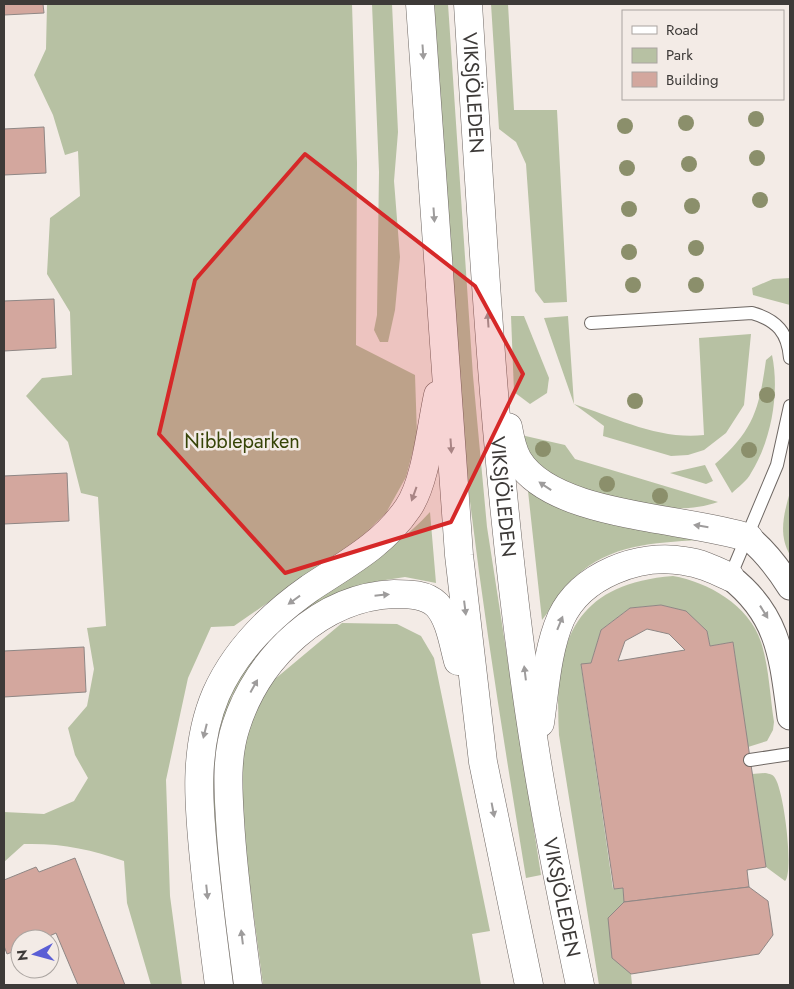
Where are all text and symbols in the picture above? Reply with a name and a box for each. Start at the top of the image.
legend [622,10,784,100]
text: Road [666,19,698,41]
street label: VIKSJÖLEDEN [455,31,491,154]
text: Park [666,44,693,66]
one-way arrow [420,45,428,61]
text: Building [666,69,718,91]
one-way arrow [431,207,439,223]
one-way arrow [483,312,491,328]
park label: Nibbleparken [184,427,300,456]
street label: VIKSJÖLEDEN [483,435,523,559]
one-way arrow [447,439,455,455]
one-way arrow [539,481,552,490]
one-way arrow [410,487,417,502]
one-way arrow [693,522,709,530]
one-way arrow [374,591,390,599]
one-way arrow [288,594,301,604]
one-way arrow [461,601,469,617]
one-way arrow [759,606,768,619]
one-way arrow [556,615,564,630]
one-way arrow [521,665,529,681]
one-way arrow [250,678,258,693]
one-way arrow [201,723,209,738]
one-way arrow [489,802,497,817]
street label: VIKSJÖLEDEN [535,835,588,960]
one-way arrow [203,884,211,900]
north arrow [10,929,60,979]
one-way arrow [238,929,246,945]
text: N [12,949,33,962]

